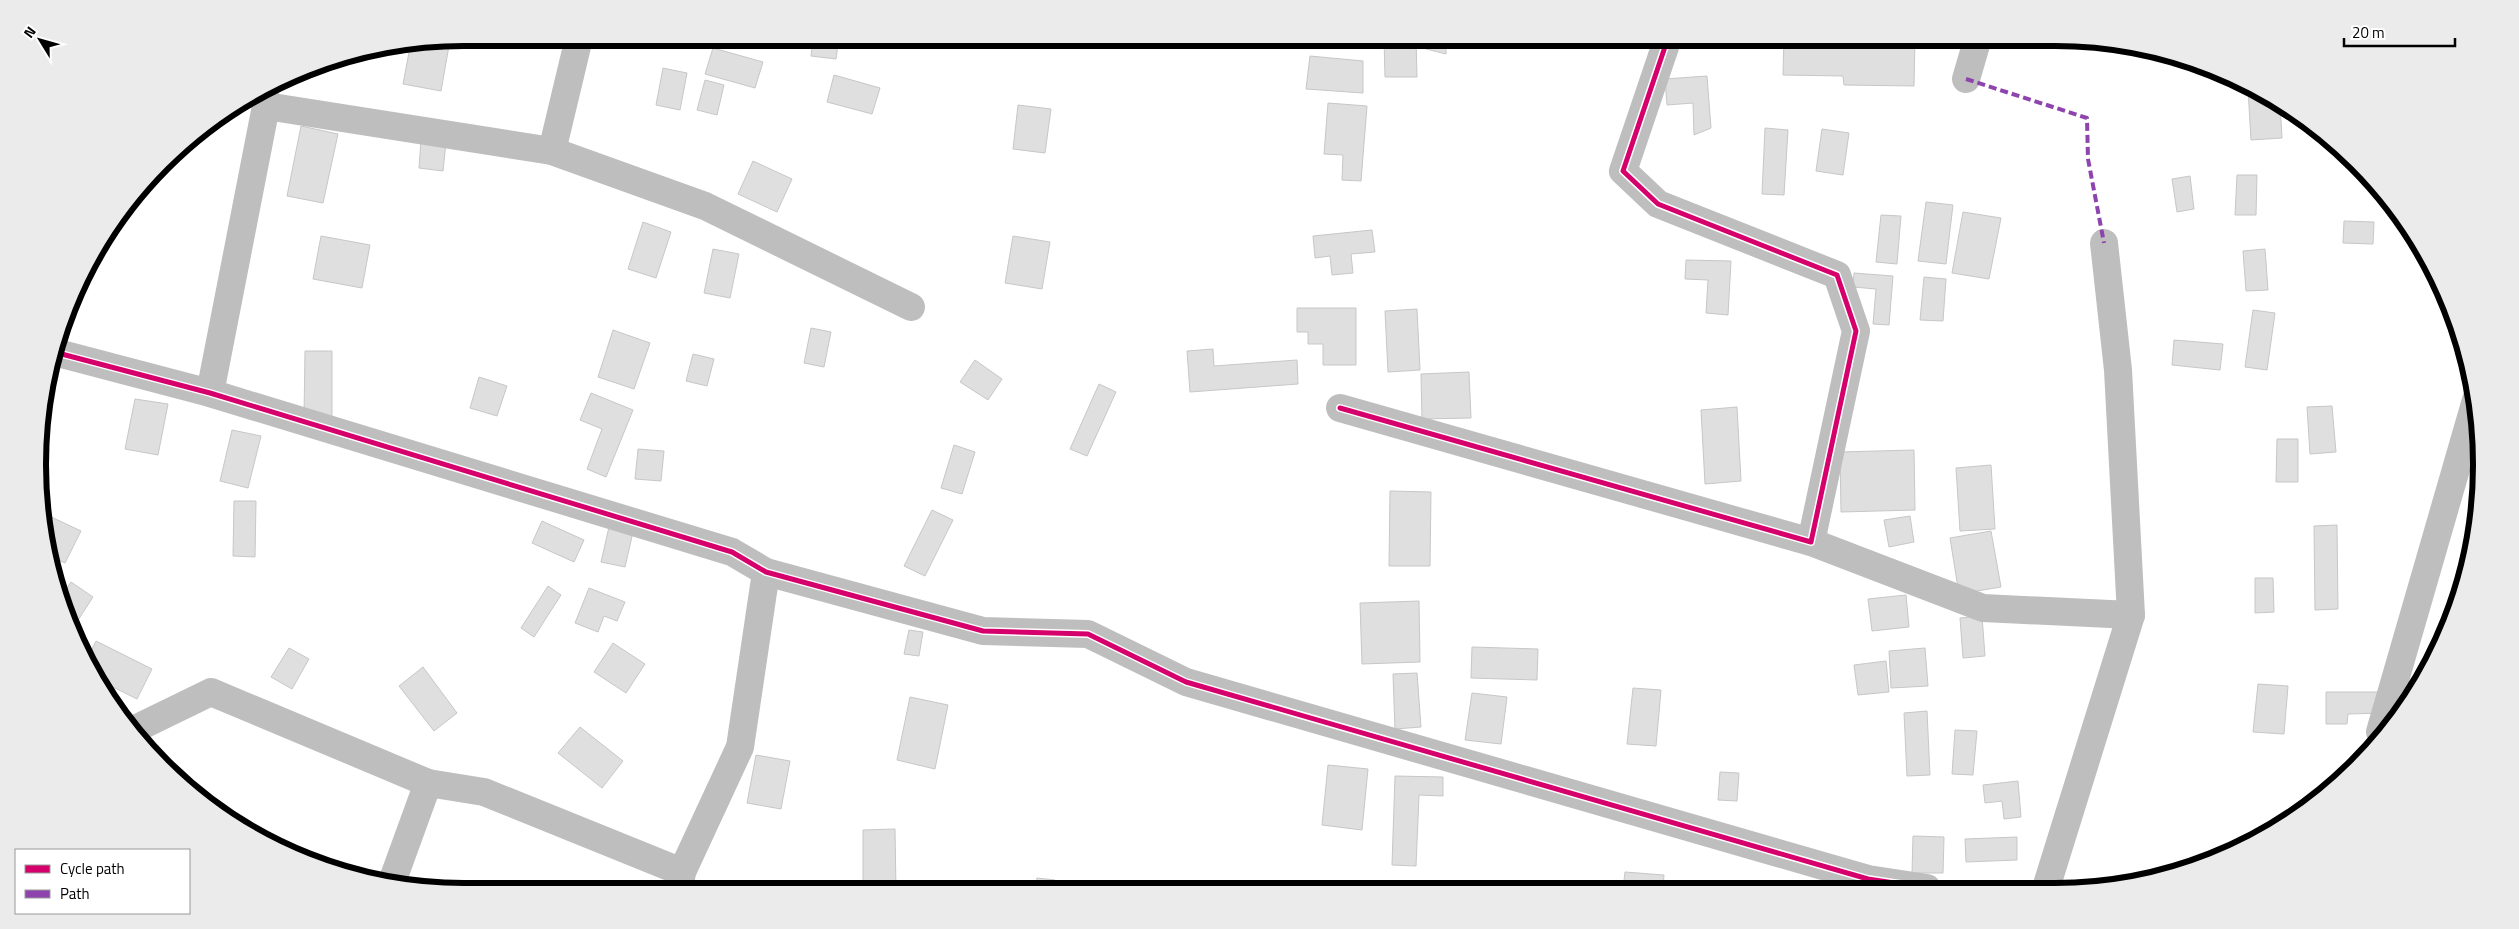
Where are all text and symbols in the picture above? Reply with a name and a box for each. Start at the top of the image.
north arrow [15,15,65,65]
scale bar [2344,15,2455,47]
text: 20 m [2352,21,2385,44]
text: N [18,22,41,42]
legend [15,849,190,914]
text: Cycle path [60,857,125,880]
text: Path [60,882,90,905]

